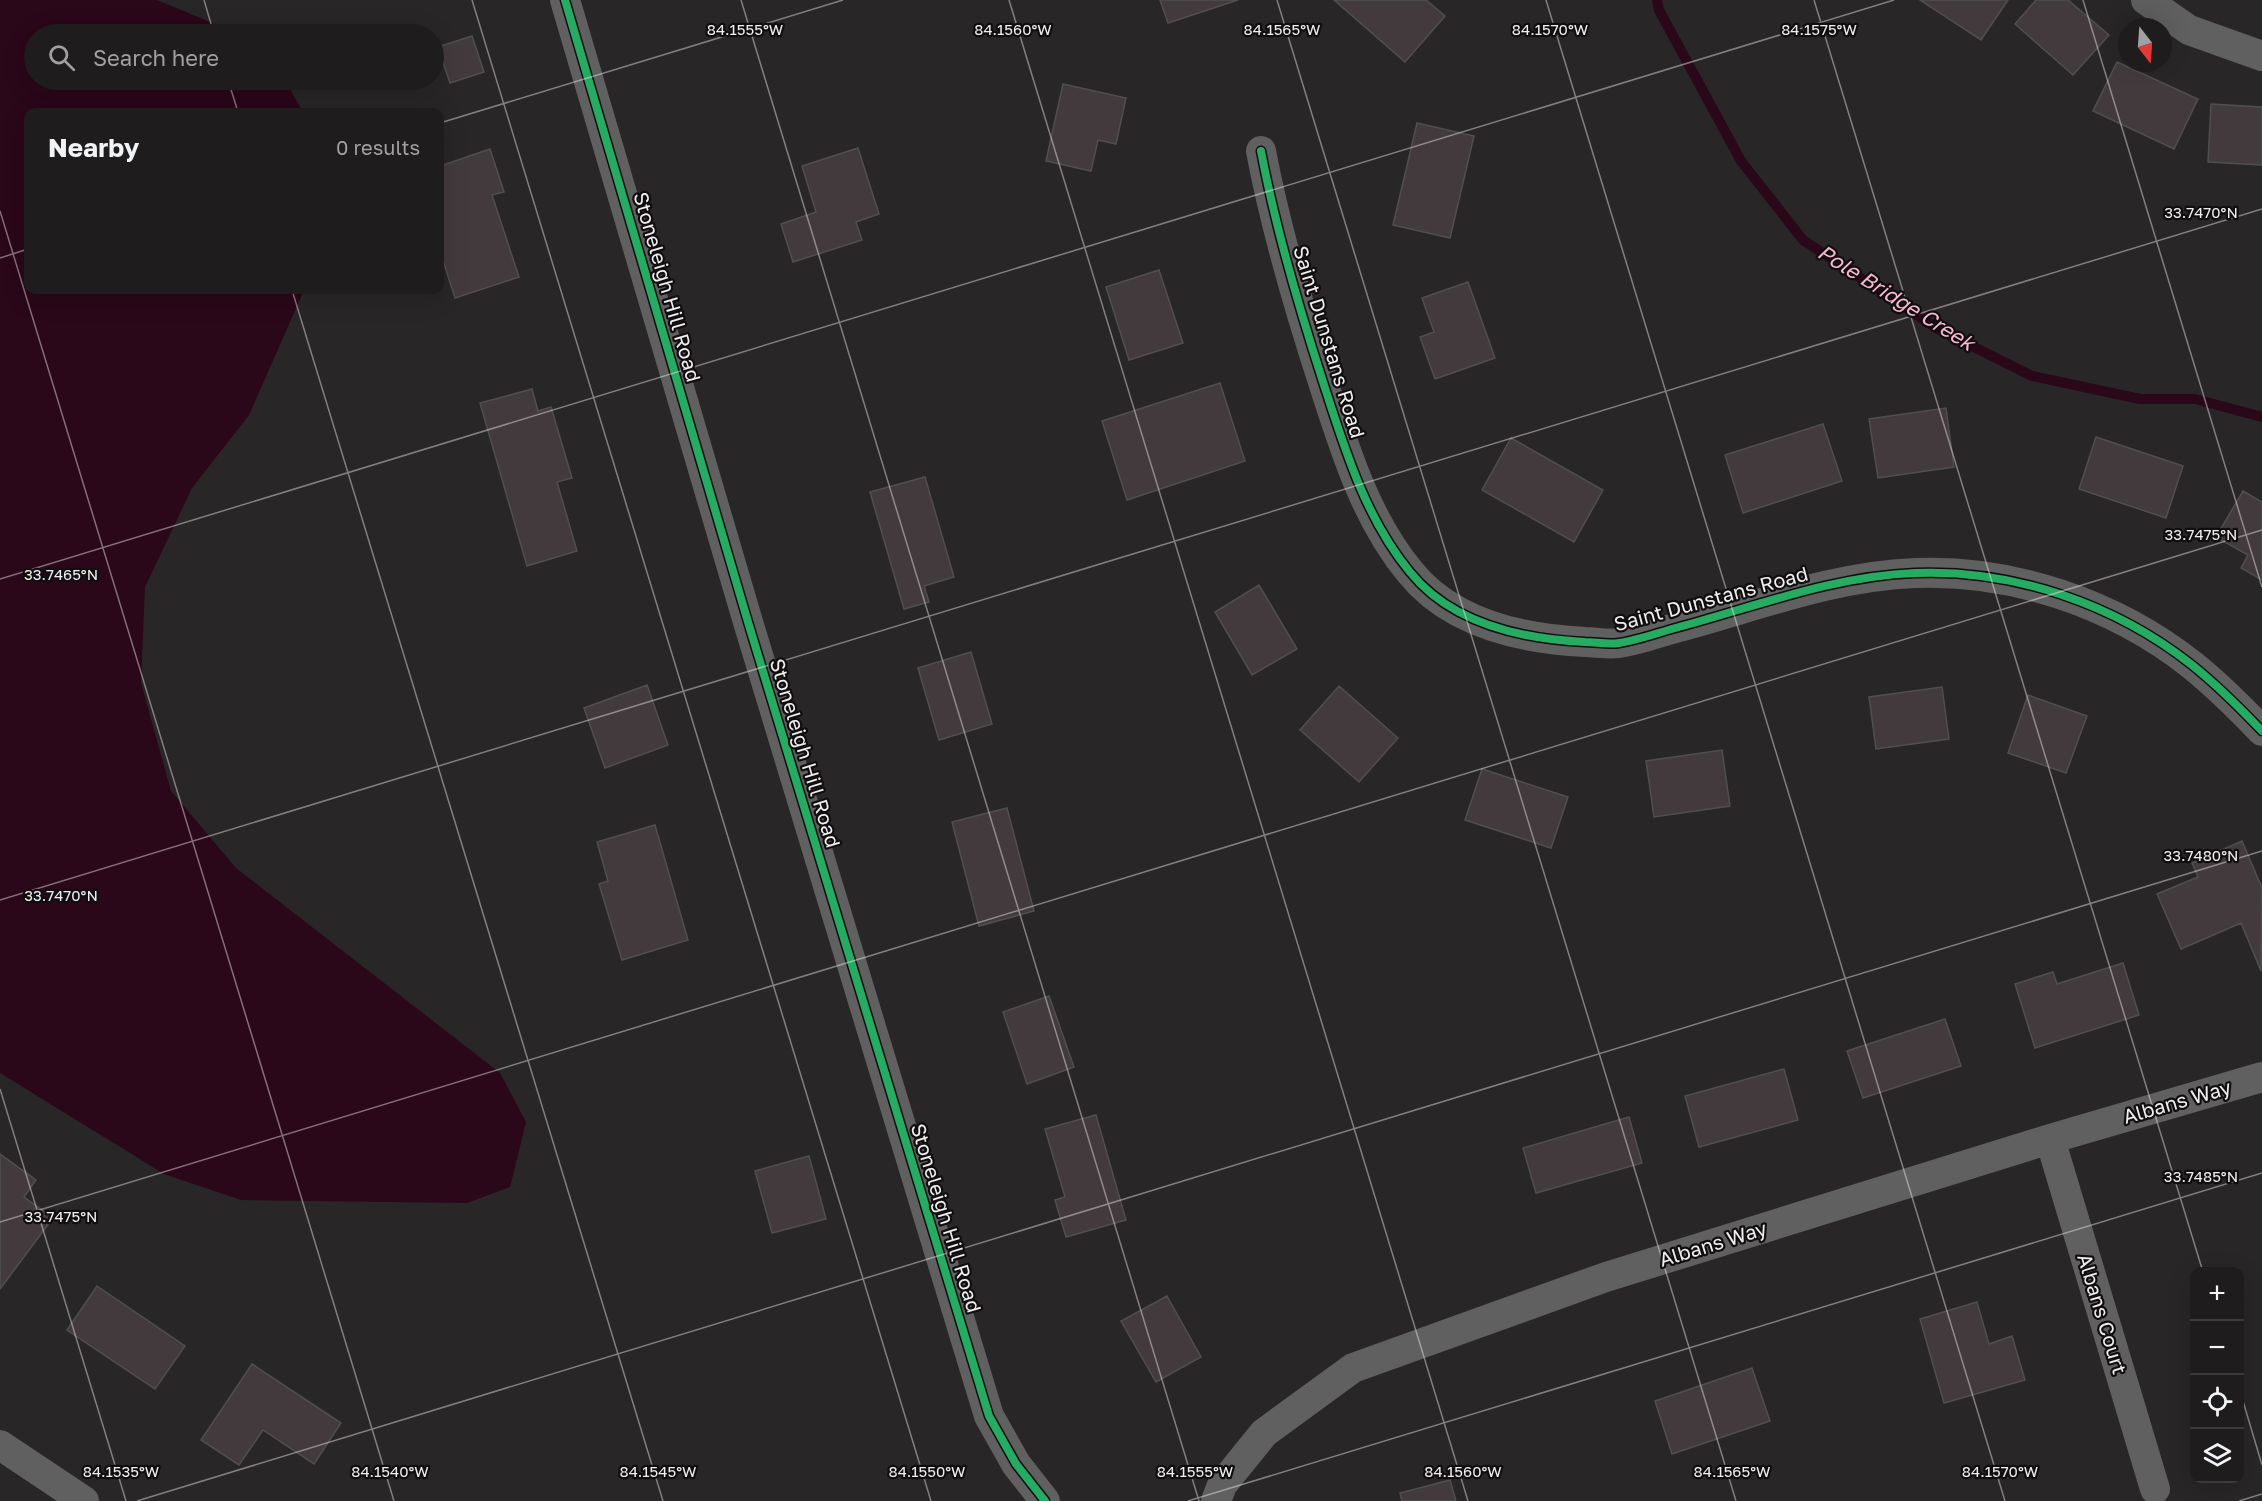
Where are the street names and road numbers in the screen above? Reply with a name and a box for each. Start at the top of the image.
street label: Stoneleigh Hill Road [629,189,707,384]
street label: Saint Dunstans Road [1289,243,1371,441]
street label: Saint Dunstans Road [1611,561,1810,635]
street label: Stoneleigh Hill Road [766,655,846,850]
street label: Albans Way [2120,1074,2234,1128]
street label: Stoneleigh Hill Road [907,1120,987,1315]
street label: Albans Way [1656,1215,1769,1271]
street label: Albans Court [2073,1251,2133,1377]

